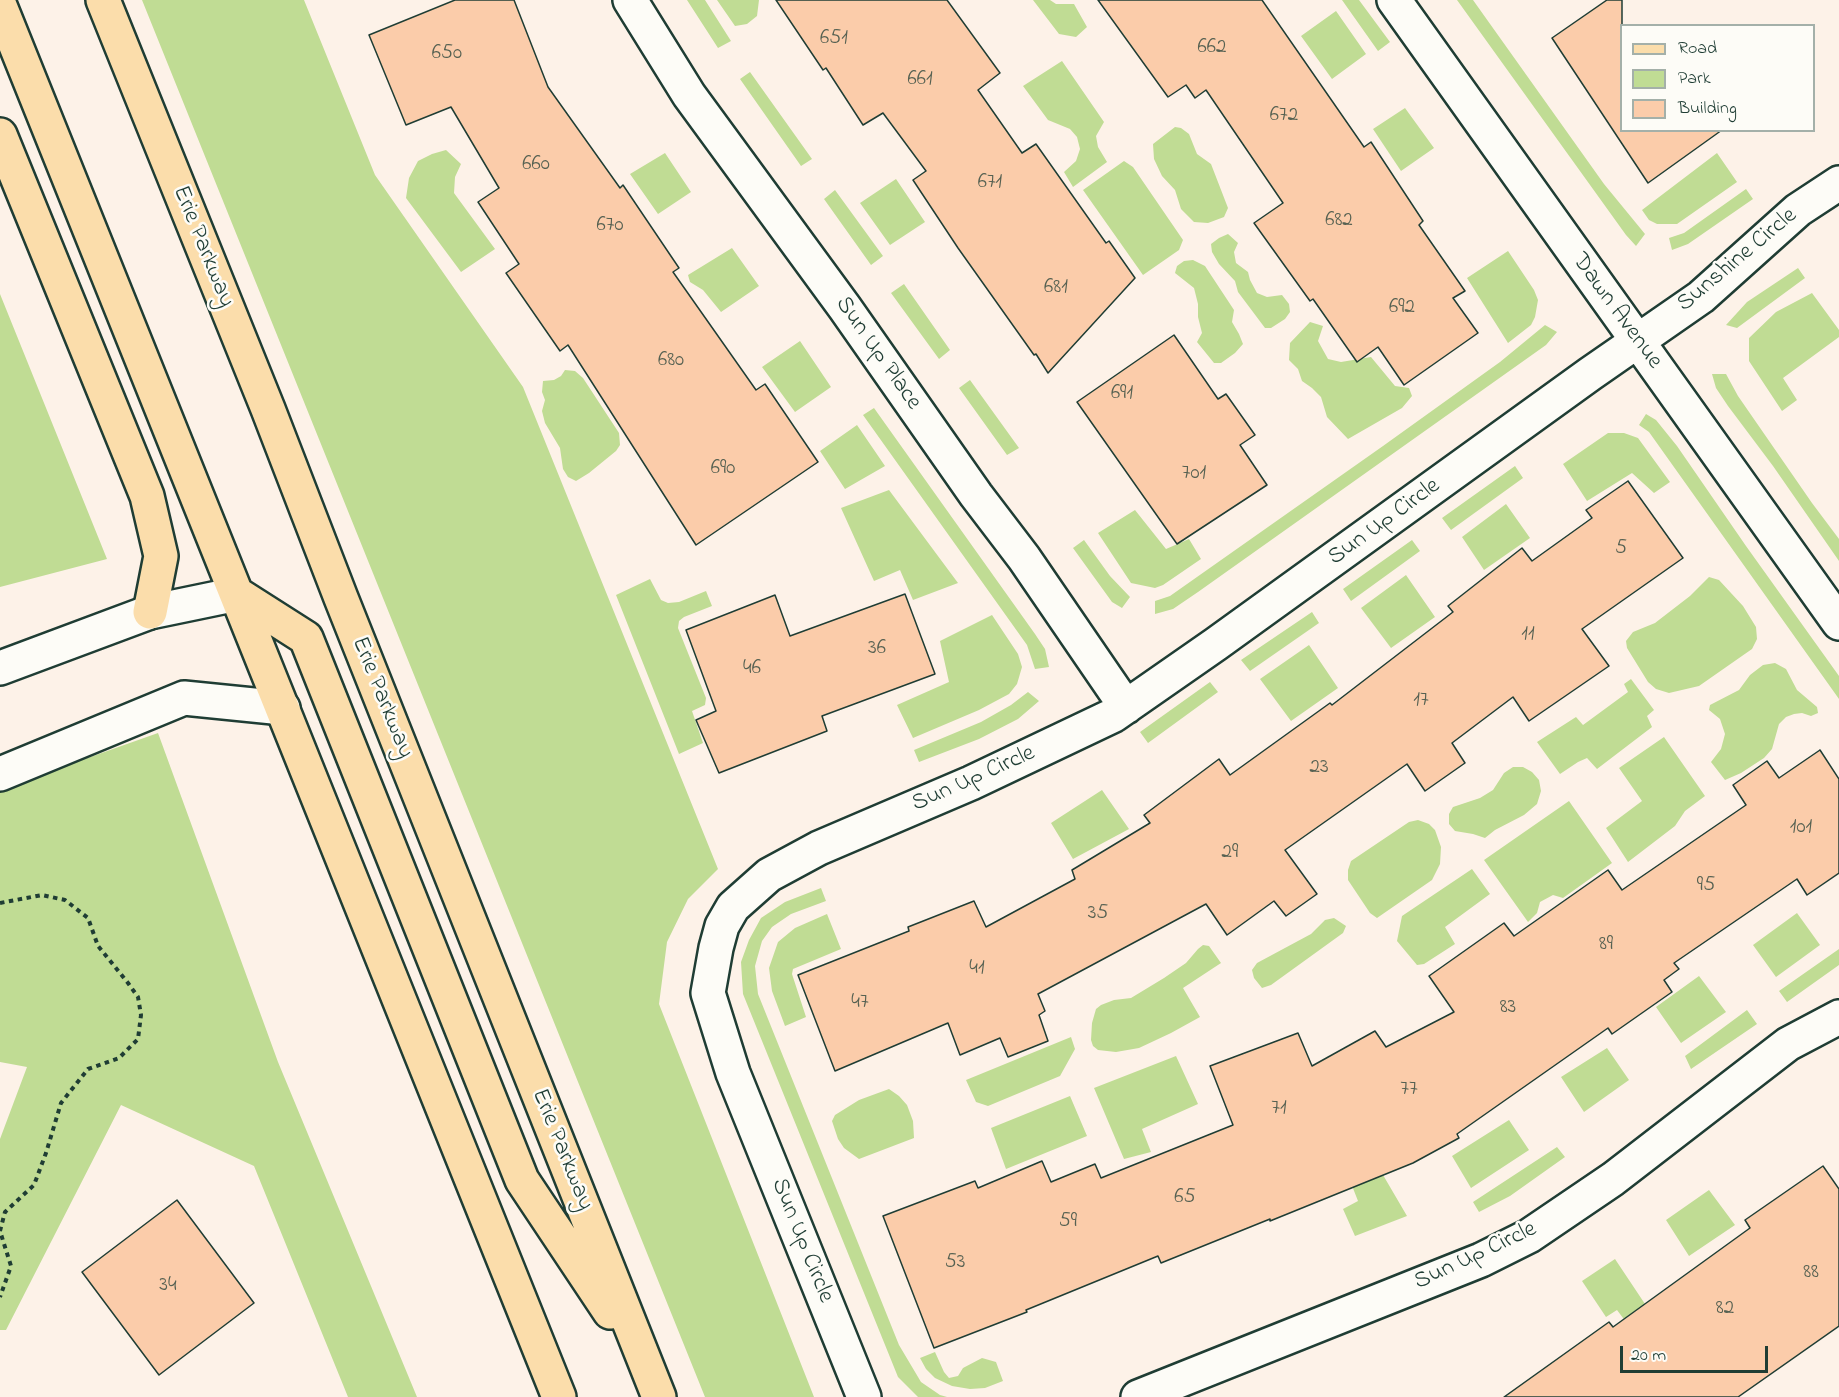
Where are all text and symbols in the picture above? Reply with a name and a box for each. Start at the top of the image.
legend [1620,24,1815,132]
house number: 651 [820,27,848,53]
house number: 662 [1198,36,1226,62]
text: Road [1678,36,1717,62]
house number: 650 [432,42,462,68]
text: Park [1678,66,1711,92]
house number: 661 [907,68,933,94]
text: Building [1678,96,1737,122]
house number: 672 [1270,104,1298,130]
house number: 660 [522,153,550,179]
house number: 671 [978,171,1002,197]
street label: Erie Parkway [165,182,239,312]
street label: Sunshine Circle [1672,202,1804,320]
house number: 682 [1325,209,1353,235]
house number: 670 [597,214,623,240]
street label: Dawn Avenue [1564,249,1668,375]
house number: 681 [1044,276,1068,302]
street label: Sun Up Place [827,292,927,416]
house number: 692 [1389,296,1415,322]
house number: 680 [658,349,684,375]
house number: 691 [1111,382,1133,408]
house number: 690 [711,457,735,483]
house number: 701 [1182,462,1206,488]
street label: Sun Up Circle [1323,473,1447,573]
house number: 5 [1615,537,1627,563]
house number: 11 [1521,623,1535,649]
street label: Erie Parkway [344,633,418,763]
house number: 36 [868,637,886,663]
house number: 46 [743,657,761,683]
house number: 17 [1413,689,1429,715]
street label: Sun Up Circle [908,740,1040,820]
house number: 23 [1309,756,1329,782]
house number: 101 [1790,816,1812,842]
house number: 29 [1222,841,1238,867]
house number: 95 [1697,874,1715,900]
house number: 35 [1088,902,1108,928]
house number: 89 [1599,933,1613,959]
house number: 41 [969,957,985,983]
house number: 47 [851,991,869,1017]
house number: 83 [1500,996,1516,1022]
house number: 77 [1400,1078,1418,1104]
street label: Erie Parkway [524,1085,598,1215]
house number: 71 [1271,1097,1287,1123]
street label: Sun Up Circle [763,1175,839,1307]
house number: 65 [1174,1186,1196,1212]
house number: 59 [1059,1210,1077,1236]
street label: Sun Up Circle [1410,1216,1542,1298]
house number: 53 [945,1251,965,1277]
house number: 88 [1803,1261,1819,1287]
house number: 34 [159,1274,177,1300]
house number: 82 [1716,1297,1734,1323]
scale bar [1623,1334,1772,1372]
text: 20 m [1631,1343,1666,1369]

